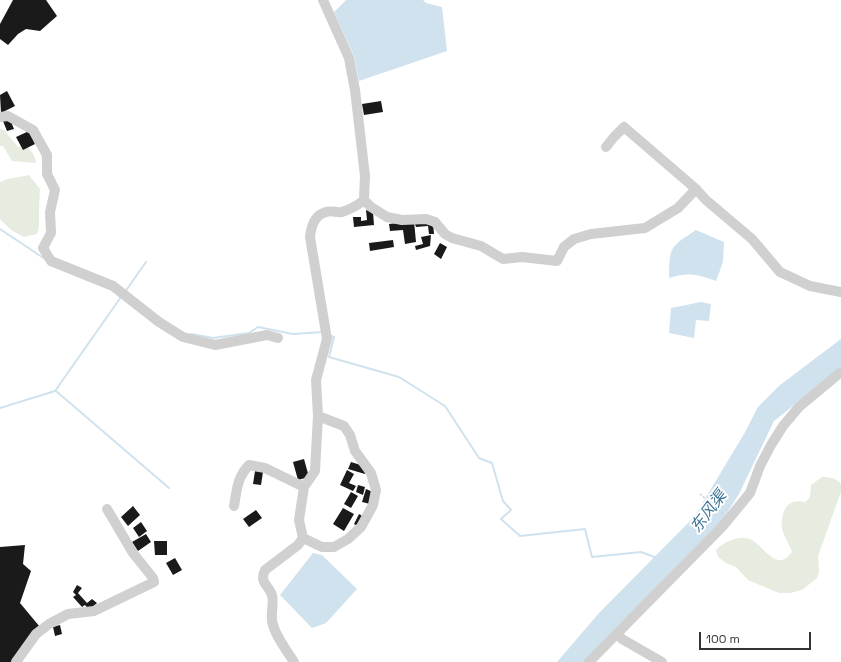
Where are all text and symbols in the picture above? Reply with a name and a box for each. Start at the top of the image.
water label: 东风渠 [687,487,731,537]
scale bar [701,624,813,650]
text: 100 m [706,631,740,647]

